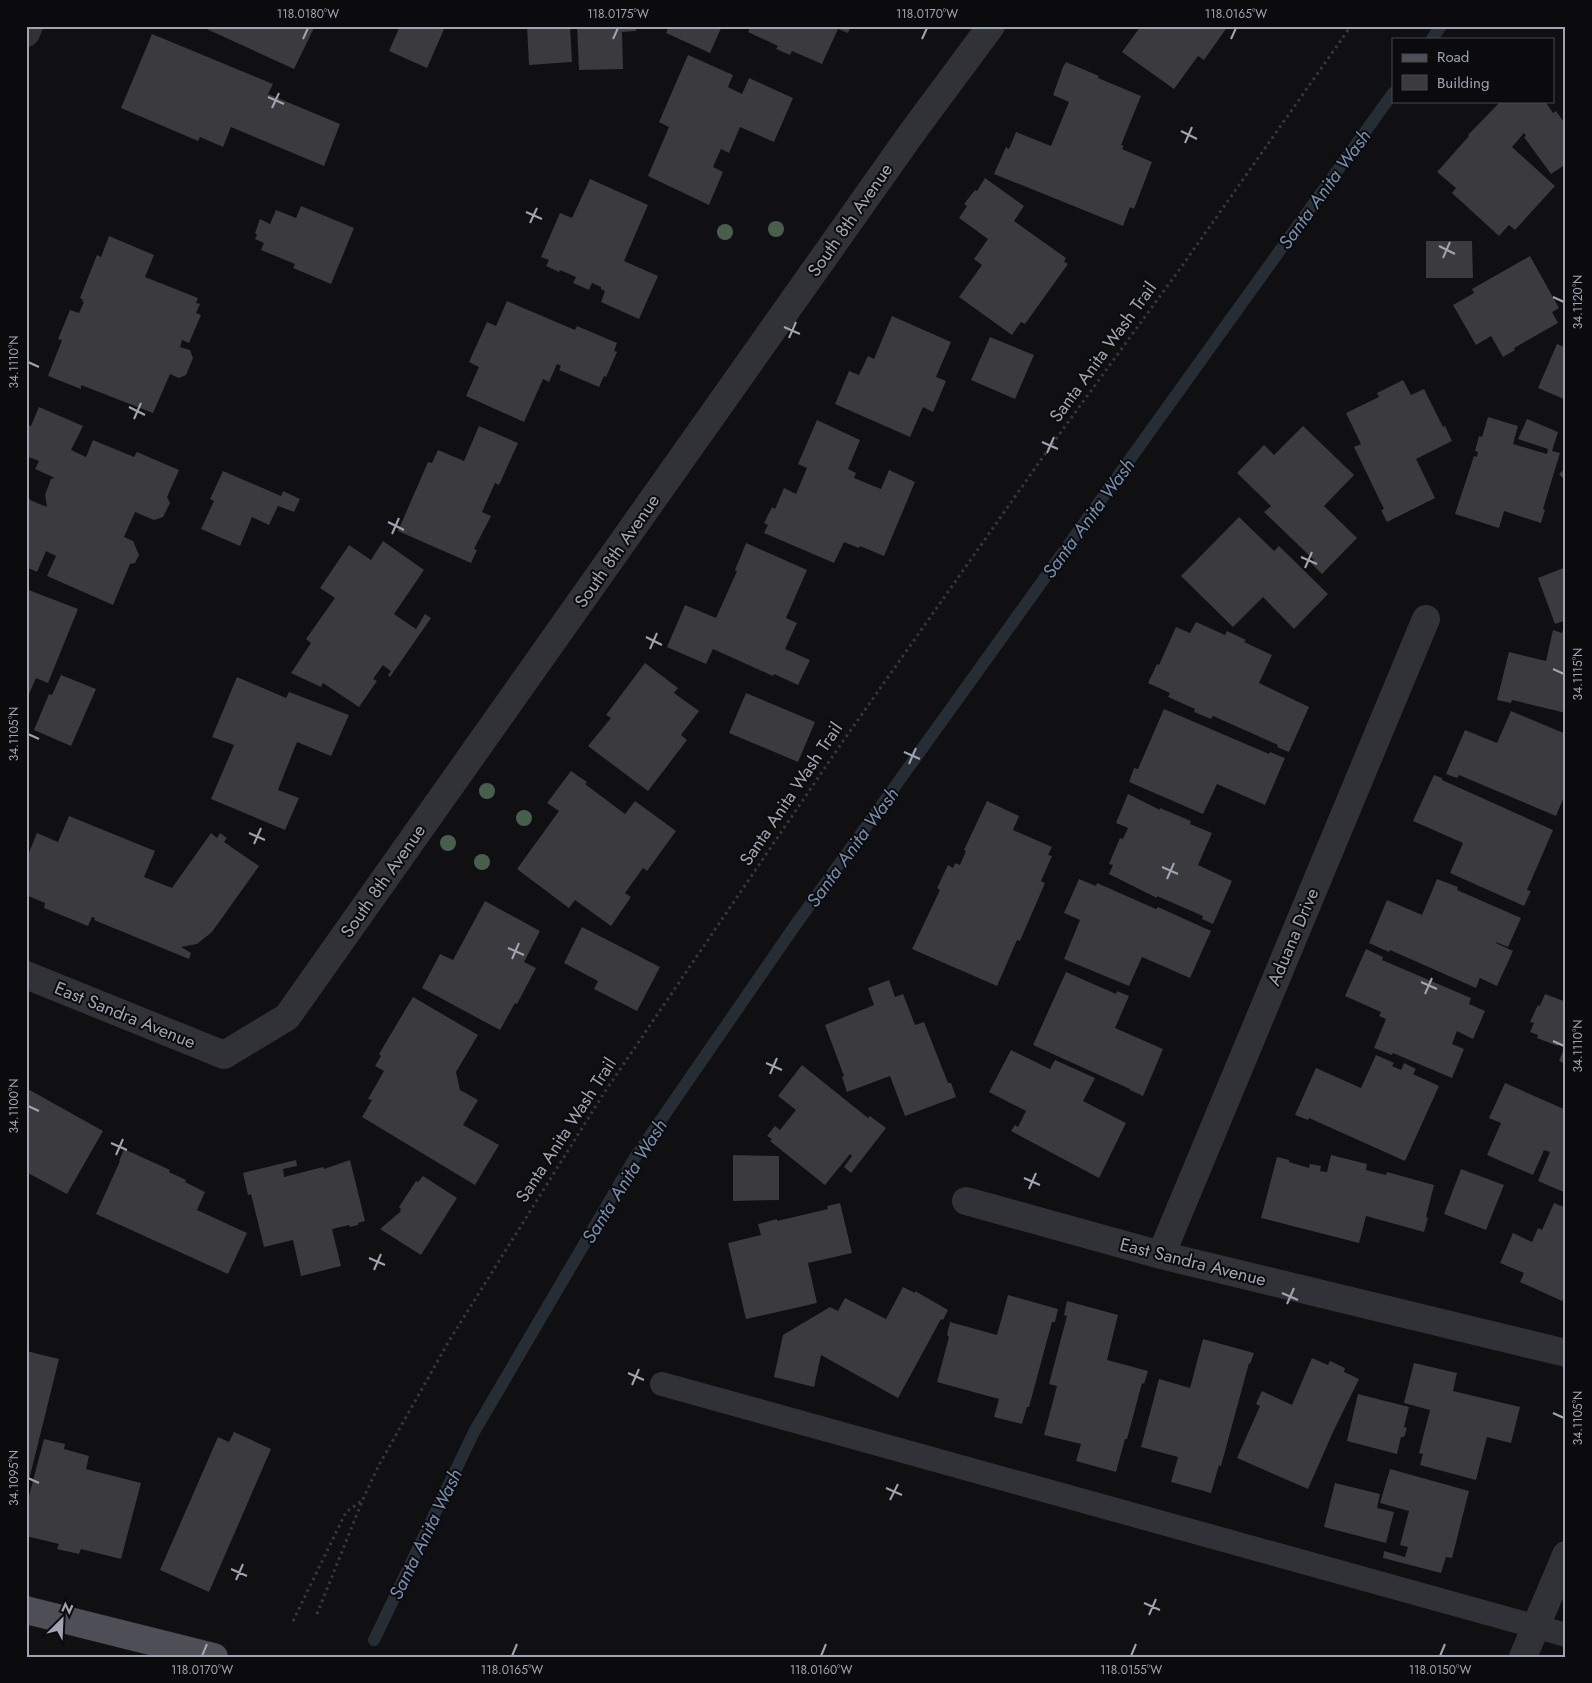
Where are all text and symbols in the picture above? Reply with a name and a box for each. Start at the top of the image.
text: 118.0180°W [277,5,339,23]
text: 118.0175°W [587,5,649,23]
text: 118.0170°W [896,5,958,23]
text: 118.0165°W [1205,5,1267,23]
legend [1392,38,1554,102]
text: Road [1437,46,1469,68]
text: Building [1437,72,1489,94]
water label: Santa Anita Wash [1272,124,1377,255]
street label: South 8th Avenue [801,158,899,282]
text: 34.1120°N [1569,275,1587,329]
street label: Santa Anita Wash Trail [1043,276,1163,428]
text: 34.1110°N [5,335,23,389]
water label: Santa Anita Wash [1036,453,1141,584]
street label: South 8th Avenue [568,489,666,613]
text: 34.1115°N [1569,648,1587,700]
text: 34.1105°N [5,707,23,761]
street label: Santa Anita Wash Trail [733,717,849,871]
water label: Santa Anita Wash [800,782,905,913]
street label: South 8th Avenue [334,819,432,943]
street label: Aduana Drive [1261,884,1325,990]
street label: East Sandra Avenue [51,975,199,1055]
text: 34.1110°N [1569,1019,1587,1073]
street label: Santa Anita Wash Trail [509,1052,623,1208]
text: 34.1100°N [5,1079,23,1134]
water label: Santa Anita Wash [575,1114,674,1249]
street label: East Sandra Avenue [1117,1231,1269,1293]
text: 34.1105°N [1569,1391,1587,1445]
text: 34.1095°N [5,1450,23,1506]
water label: Santa Anita Wash [382,1464,469,1604]
north arrow [38,1596,88,1646]
text: N [58,1597,76,1620]
text: 118.0170°W [171,1661,233,1679]
text: 118.0165°W [481,1661,543,1679]
text: 118.0160°W [790,1661,852,1679]
text: 118.0155°W [1100,1661,1162,1679]
text: 118.0150°W [1409,1661,1471,1679]

